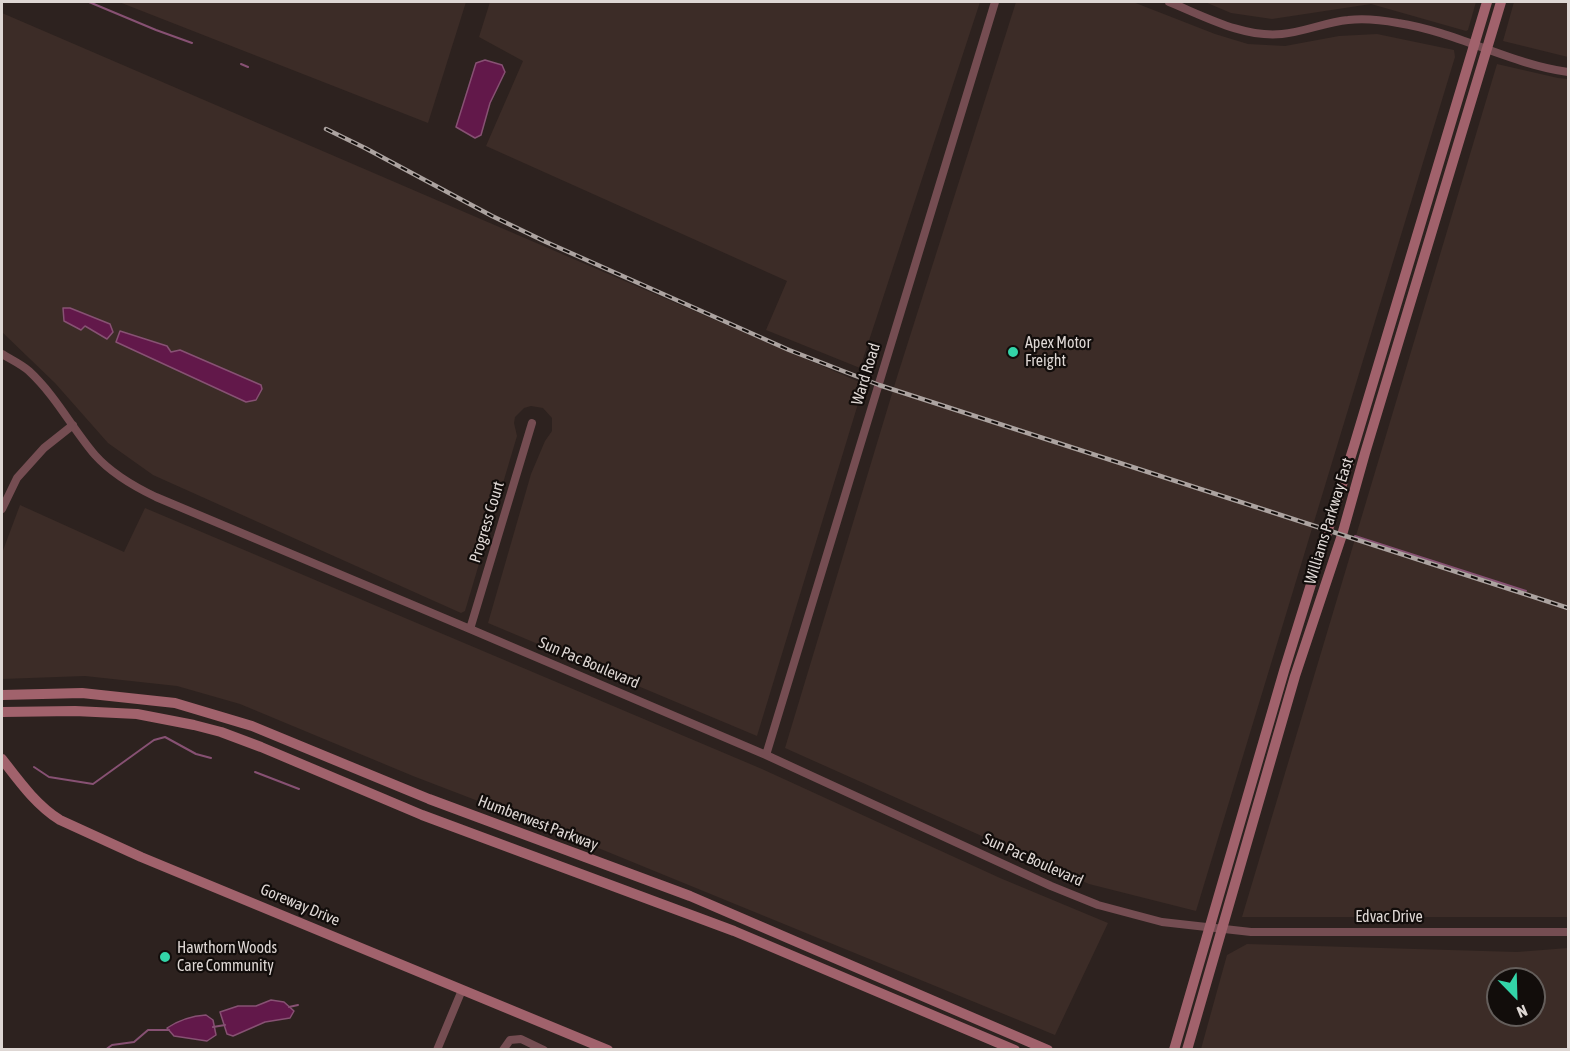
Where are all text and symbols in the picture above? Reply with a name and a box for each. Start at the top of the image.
place label: Apex Motor Freight [1025,333,1091,371]
street label: Ward Road [848,341,884,407]
marker: Apex Motor Freight [1006,345,1020,359]
street label: Williams Parkway East [1301,456,1357,586]
street label: Progress Court [466,479,508,565]
street label: Sun Pac Boulevard [536,633,642,693]
street label: Humberwest Parkway [475,791,601,855]
street label: Sun Pac Boulevard [980,829,1086,891]
street label: Goreway Drive [257,880,343,930]
street label: Edvac Drive [1355,907,1423,927]
place label: Hawthorn Woods Care Community [177,938,277,976]
marker: Hawthorn Woods Care Community [158,950,172,964]
north arrow [1486,967,1546,1027]
text: N [1514,1002,1530,1022]

